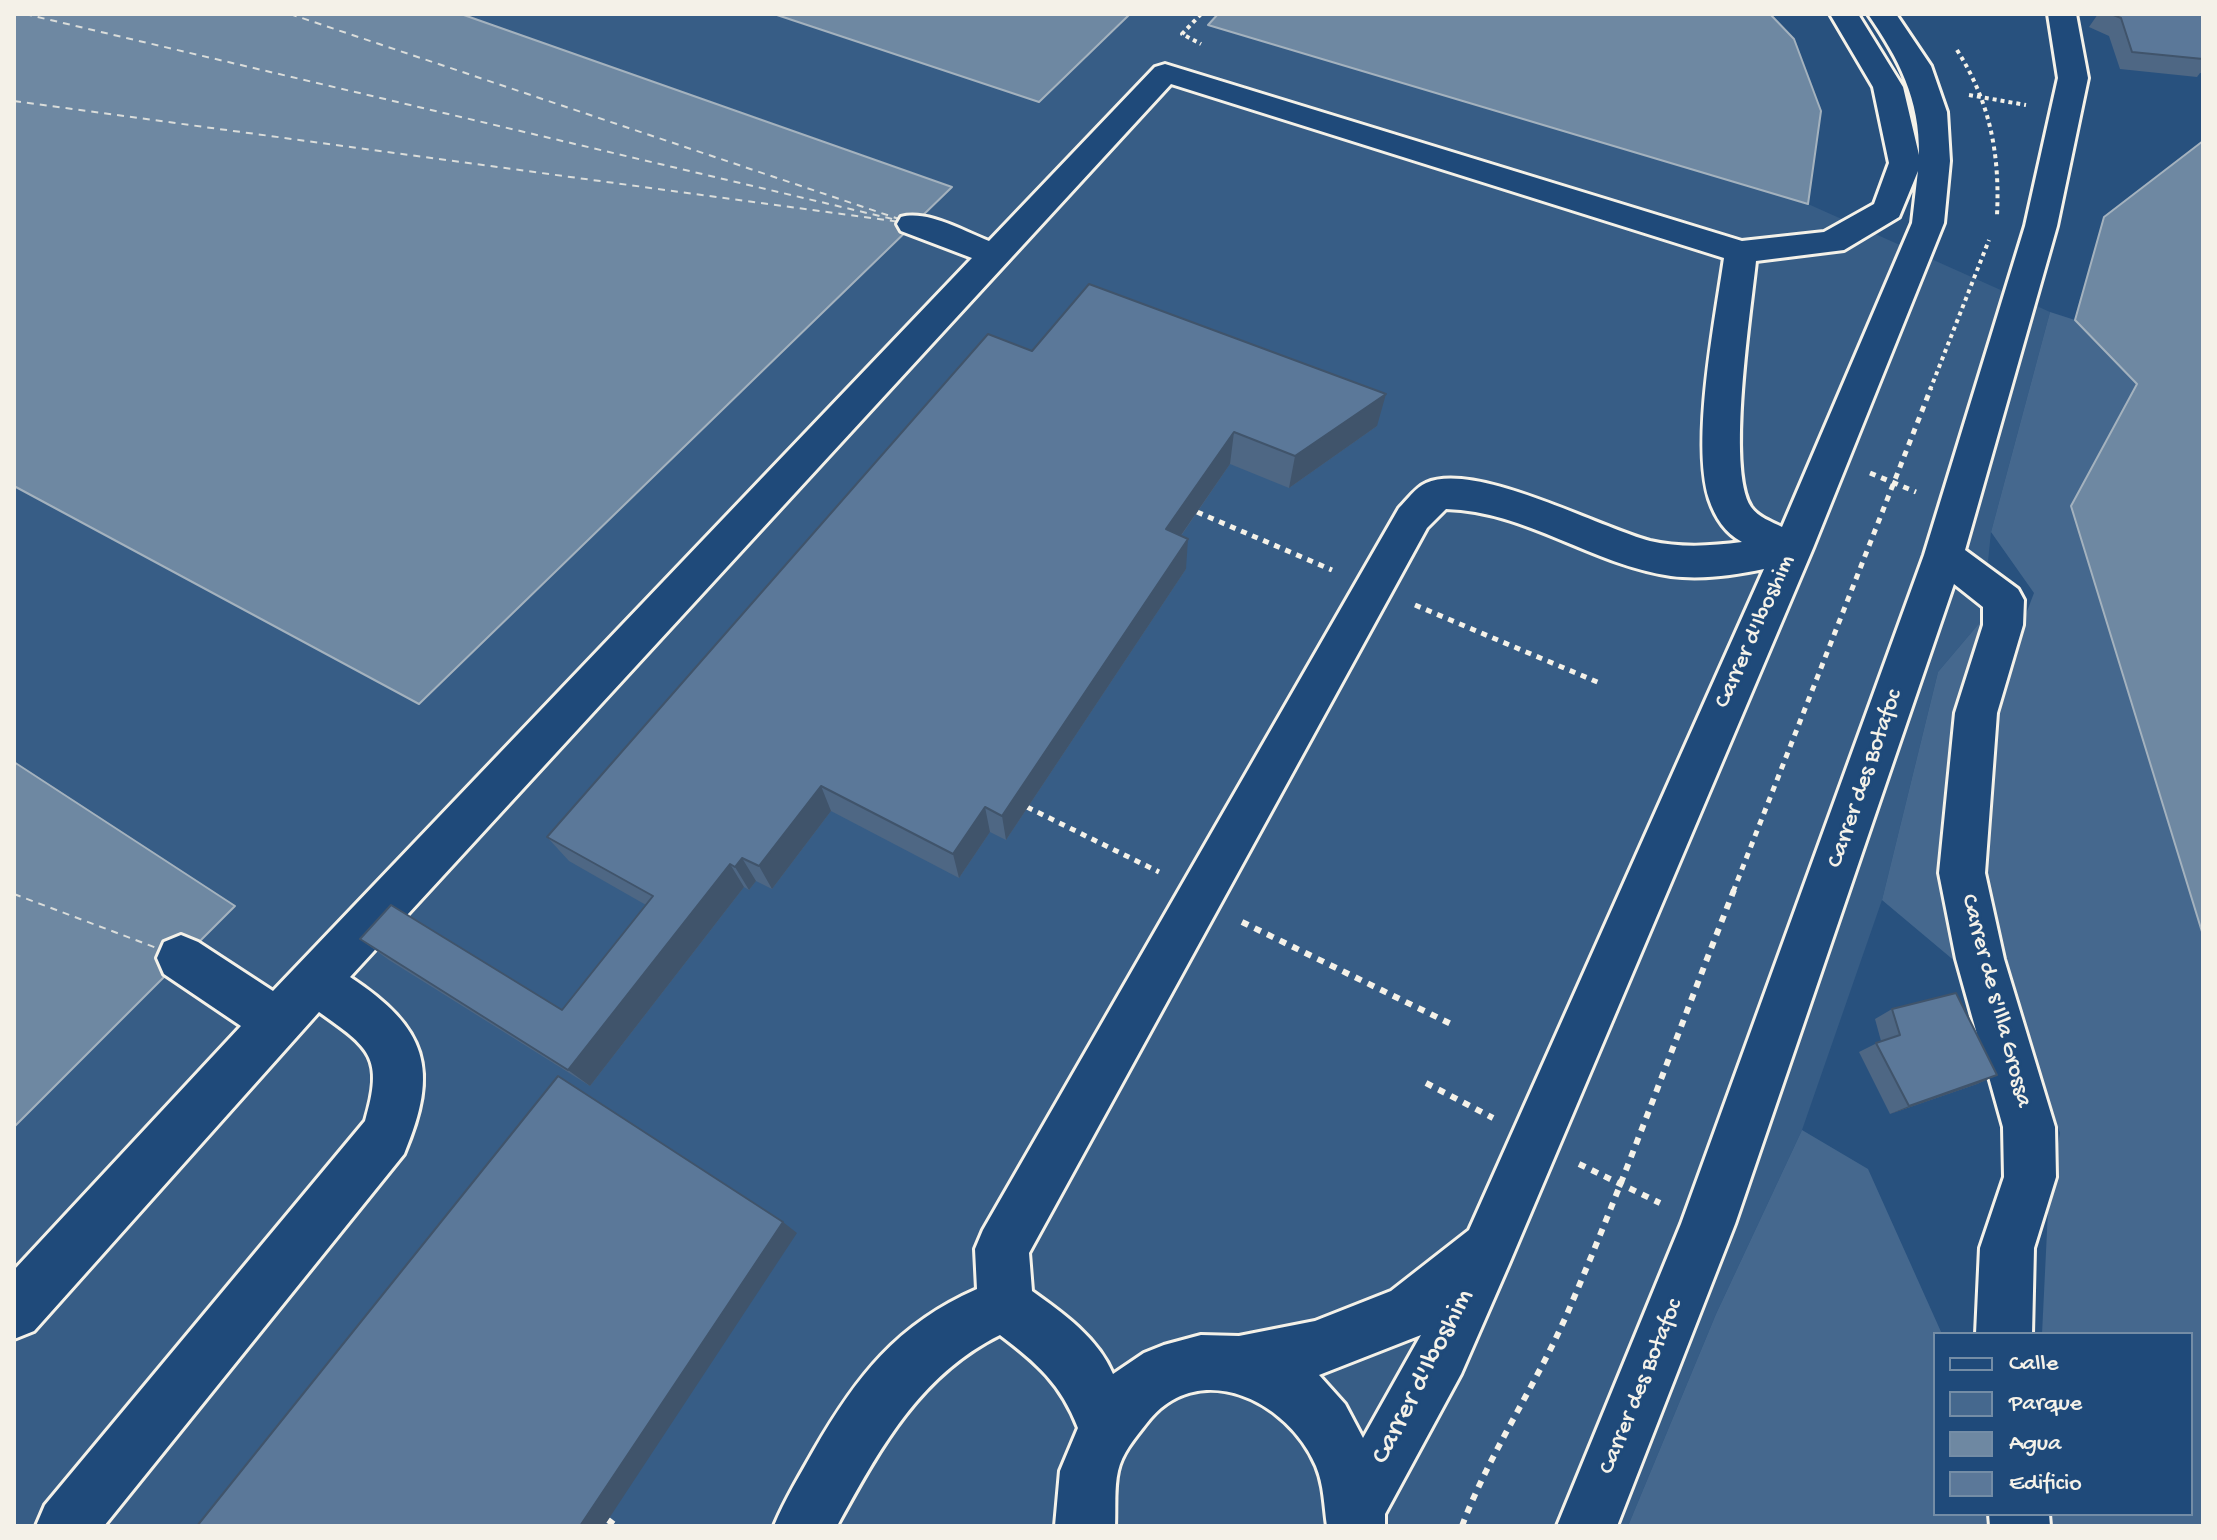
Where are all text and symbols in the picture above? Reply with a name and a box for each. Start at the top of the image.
street label: Carrer d'Iboshim [1709,551,1803,713]
street label: Carrer des Botafoc [1822,686,1910,872]
street label: Carrer de s'Illa Grossa [1953,891,2037,1111]
street label: Carrer d'Iboshim [1365,1284,1483,1470]
street label: Carrer des Botafoc [1594,1295,1690,1479]
legend [1933,1332,2193,1516]
text: Calle [2009,1350,2058,1379]
text: Parque [2009,1390,2082,1419]
text: Agua [2009,1430,2061,1459]
text: Edificio [2009,1470,2082,1499]

